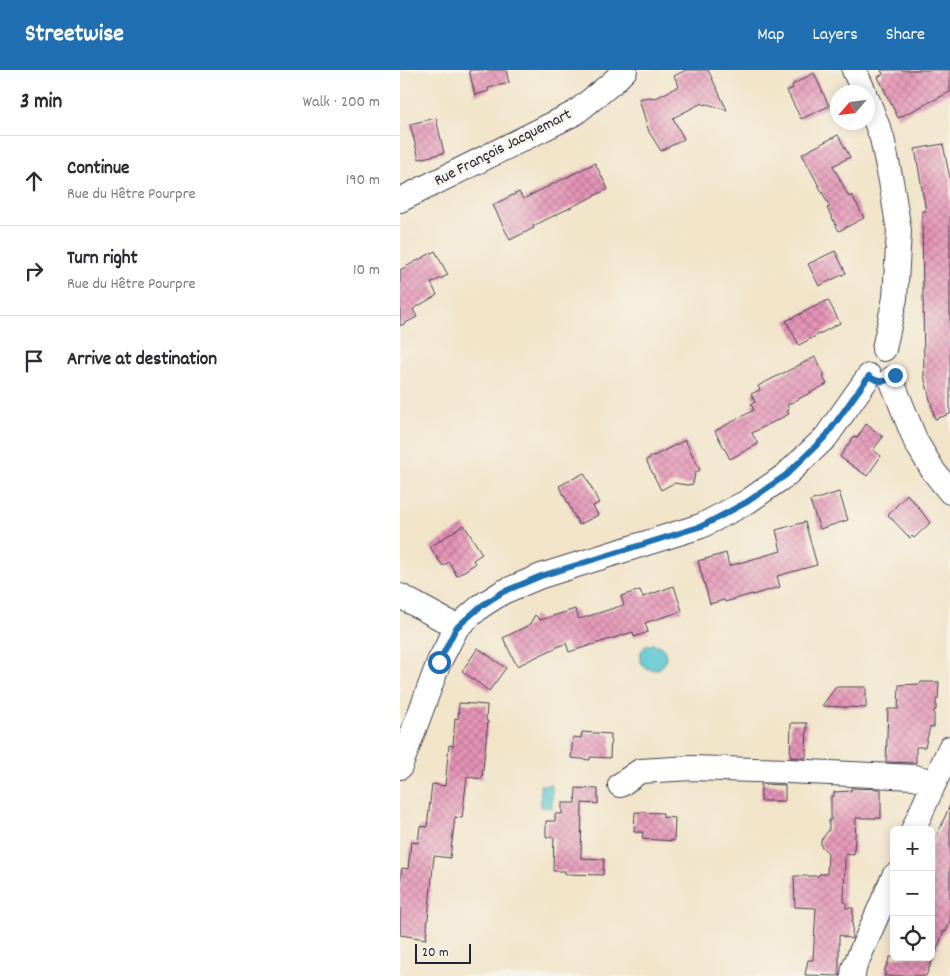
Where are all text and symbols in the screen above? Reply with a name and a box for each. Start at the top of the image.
text: Streetwise [25,18,124,52]
text: Map [757,23,784,48]
text: Layers [812,23,858,48]
text: Share [886,23,925,48]
north arrow [830,85,875,130]
text: 3 min [20,88,62,118]
text: Walk · 200 m [303,91,380,114]
street label: Rue François Jacquemart [430,103,576,193]
text: Continue [67,156,129,183]
icon: ahead [20,167,48,195]
text: 190 m [346,169,380,192]
text: Rue du Hêtre Pourpre [67,183,196,206]
text: Turn right [67,246,138,273]
icon: right [20,257,48,285]
text: 10 m [353,259,380,282]
text: Rue du Hêtre Pourpre [67,273,196,296]
icon: arrive [20,347,48,375]
text: Arrive at destination [67,347,217,374]
route end [884,364,907,387]
route start [428,651,451,674]
map controls [890,826,935,961]
button: + [890,826,935,871]
button: − [890,871,935,916]
button: locate [890,916,935,961]
scale bar [415,941,471,964]
text: 20 m [422,943,449,963]

